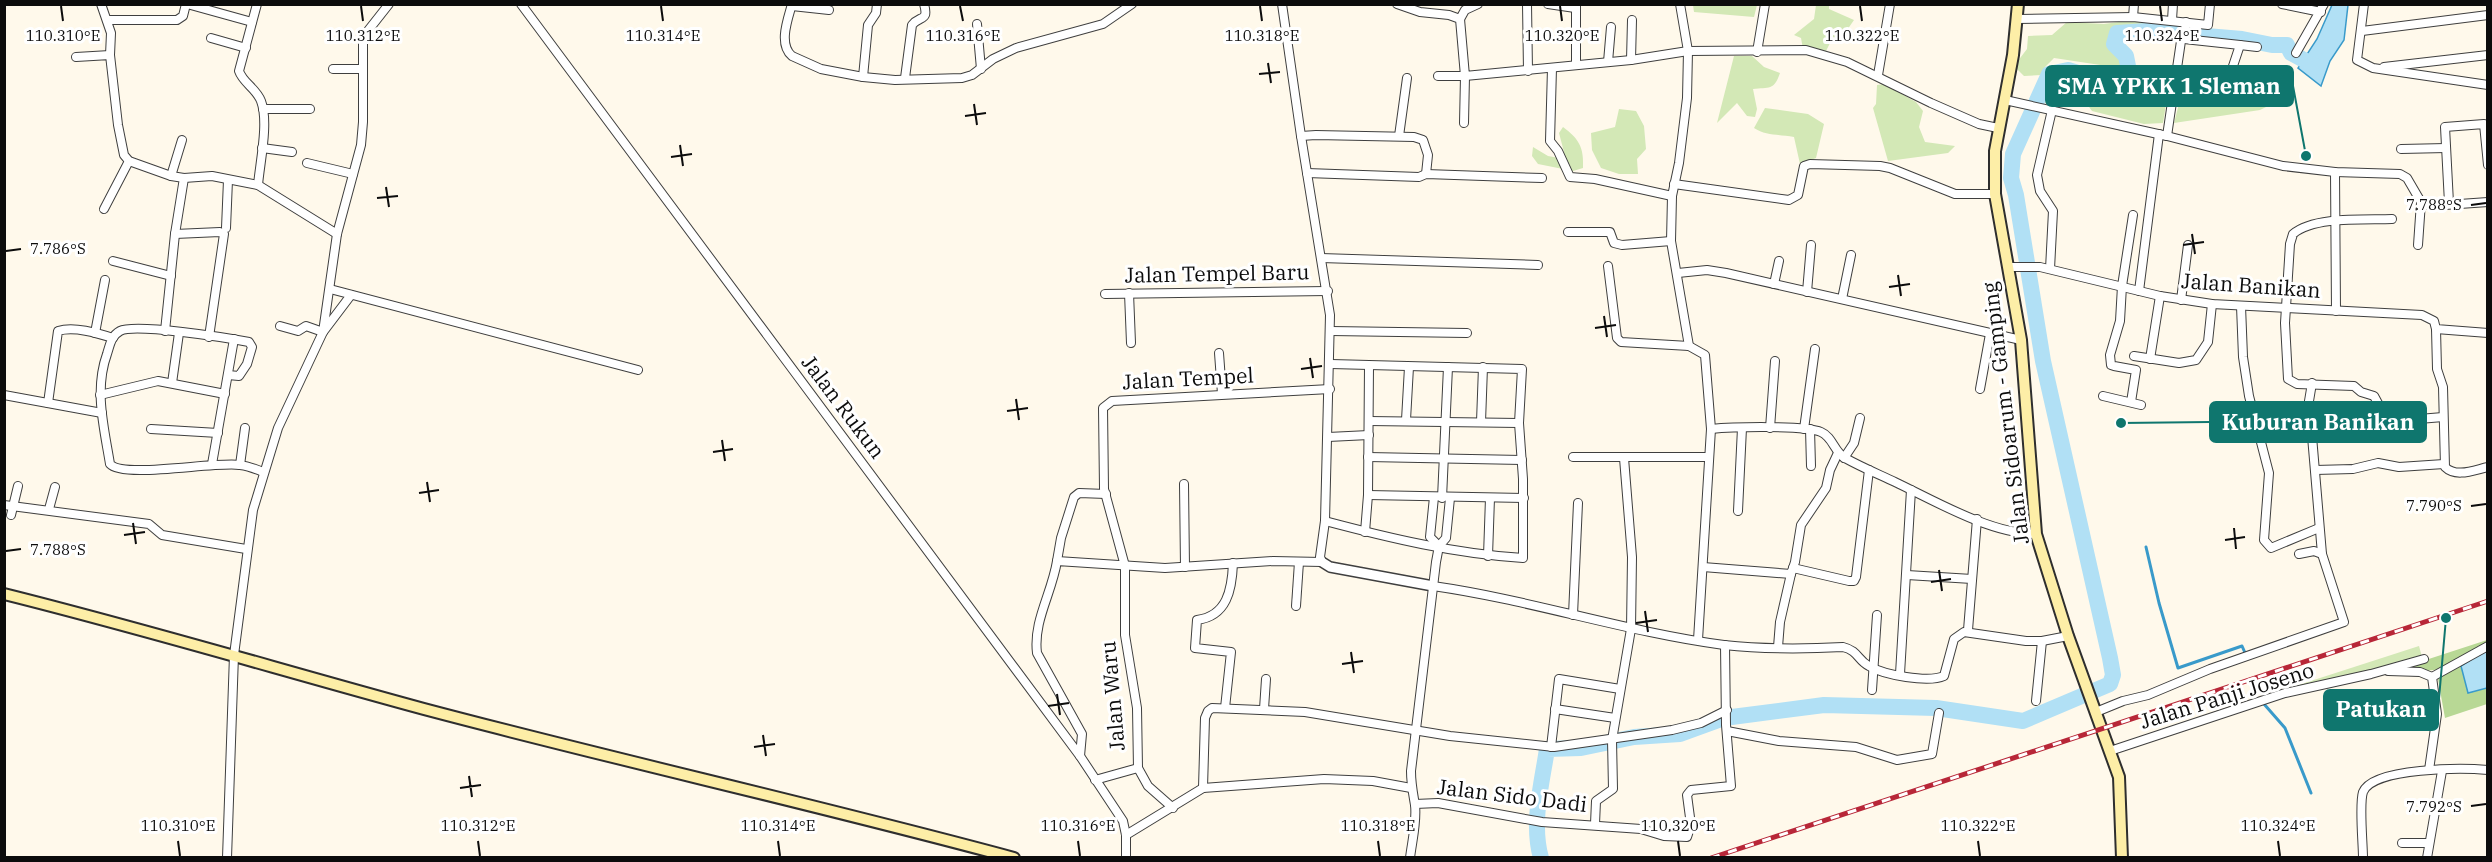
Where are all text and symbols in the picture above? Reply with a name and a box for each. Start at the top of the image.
text: 110.310°E [26,26,100,45]
text: 110.312°E [326,26,400,45]
text: 110.314°E [626,26,700,45]
text: 110.316°E [926,26,1000,45]
text: 110.318°E [1225,26,1299,45]
text: 110.320°E [1525,26,1599,45]
text: 110.322°E [1825,26,1899,45]
text: 110.324°E [2125,26,2199,45]
callout: SMA YPKK 1 Sleman [2046,66,2293,106]
text: SMA YPKK 1 Sleman [2057,71,2281,100]
text: 7.788°S [2406,195,2462,214]
text: 7.786°S [30,239,86,258]
street label: Jalan Tempel Baru [1124,257,1310,289]
street label: Jalan Banikan [2180,266,2322,304]
street label: Jalan Sidoarum - Gamping [1975,280,2035,546]
street label: Jalan Rukun [796,349,892,464]
street label: Jalan Tempel [1121,361,1254,395]
callout: Kuburan Banikan [2210,402,2426,442]
text: Kuburan Banikan [2222,407,2414,436]
text: 7.790°S [2406,496,2462,515]
text: 7.788°S [30,540,86,559]
street label: Jalan Waru [1093,640,1131,752]
street label: Jalan Panji Joseno [2136,655,2317,735]
callout: Patukan [2324,690,2438,730]
text: Patukan [2336,694,2426,723]
street label: Jalan Sido Dadi [1435,772,1589,818]
text: 7.792°S [2406,797,2462,816]
text: 110.310°E [141,816,215,835]
text: 110.312°E [441,816,515,835]
text: 110.314°E [741,816,815,835]
text: 110.316°E [1041,816,1115,835]
text: 110.318°E [1341,816,1415,835]
text: 110.320°E [1641,816,1715,835]
text: 110.322°E [1941,816,2015,835]
text: 110.324°E [2241,816,2315,835]

